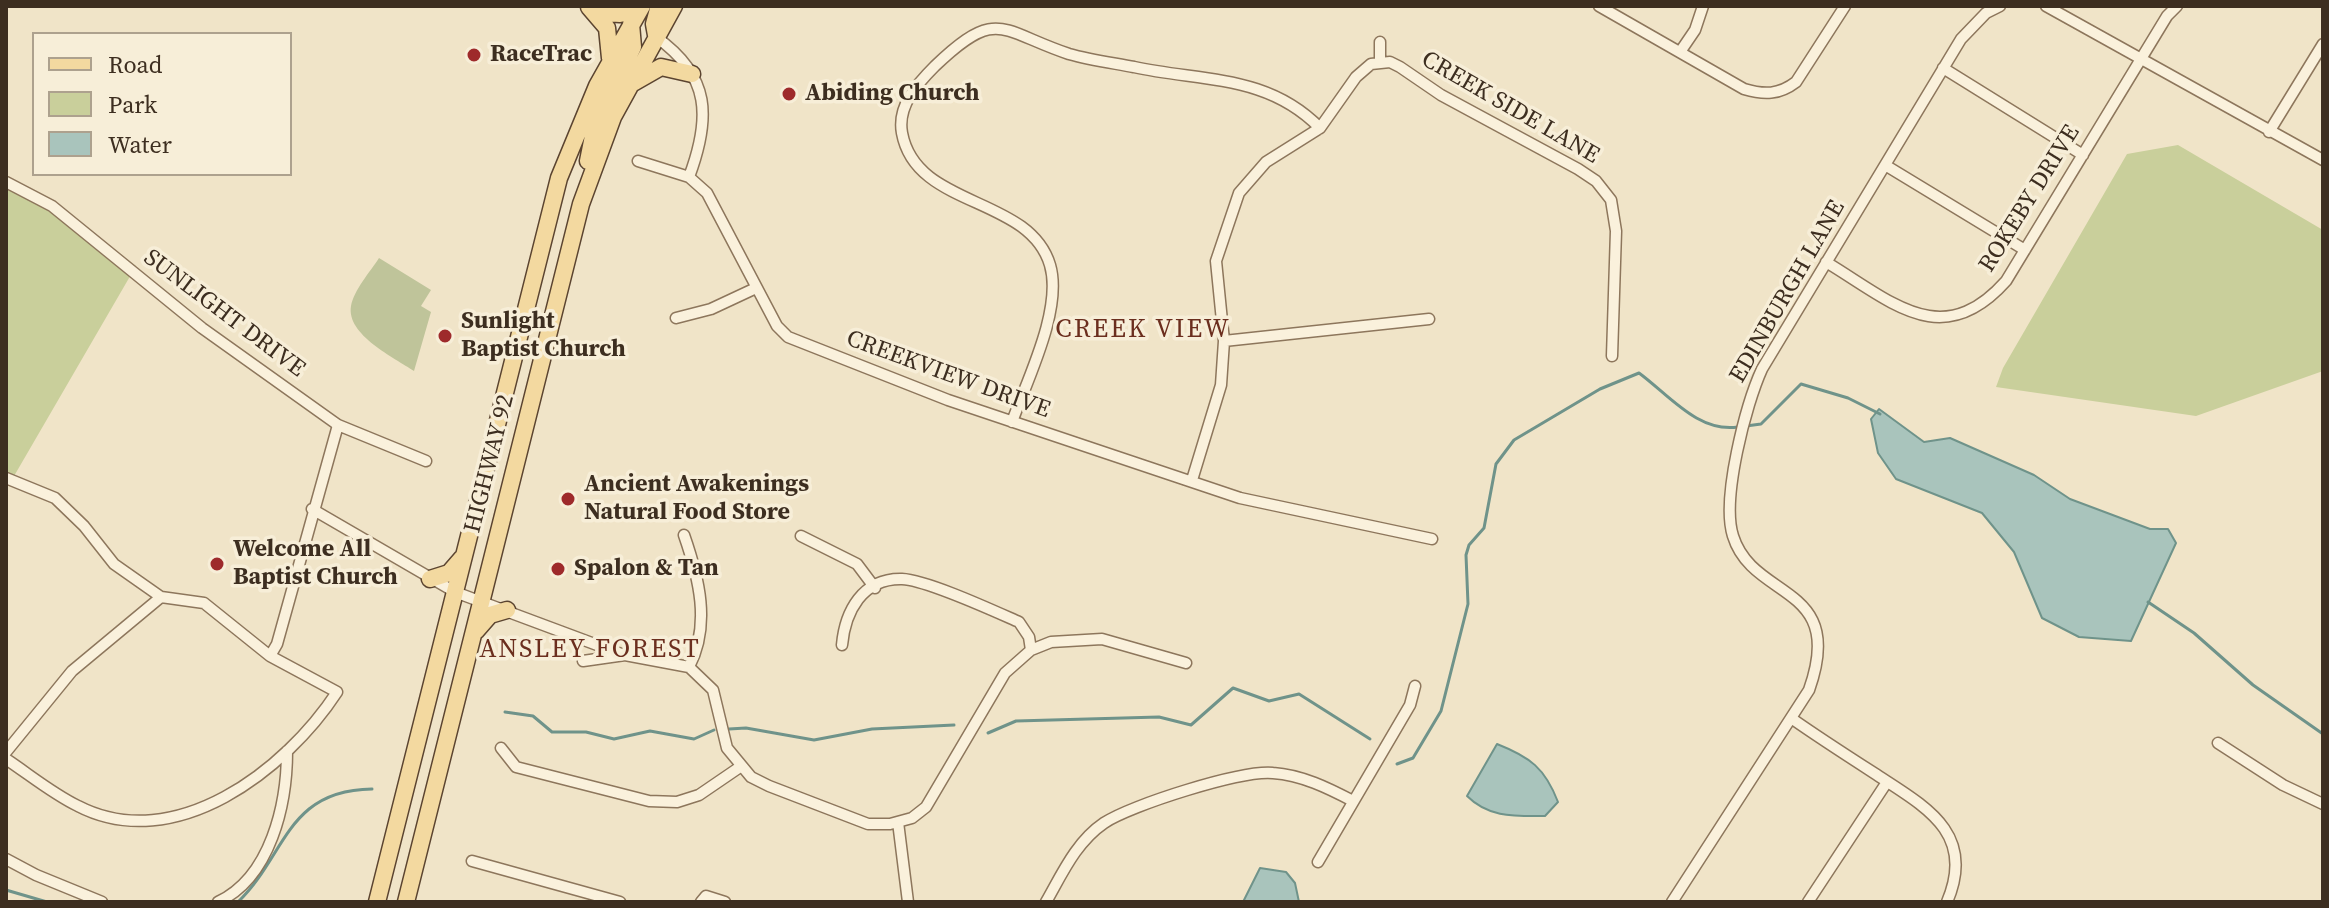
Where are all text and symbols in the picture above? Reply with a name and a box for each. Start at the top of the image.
legend [32,32,292,176]
place label: RaceTrac [490,41,592,69]
street label: CREEK SIDE LANE [1416,45,1604,171]
marker: RaceTrac [465,46,483,64]
text: Road [108,48,162,81]
place label: Abiding Church [805,80,980,108]
marker: Abiding Church [780,85,798,103]
text: Park [108,88,157,121]
street label: ROKEBY DRIVE [1973,120,2087,278]
text: Water [108,128,172,161]
street label: EDINBURGH LANE [1724,196,1852,388]
street label: SUNLIGHT DRIVE [137,244,311,384]
place label: Sunlight Baptist Church [461,308,626,364]
district label: CREEK VIEW [1055,314,1231,346]
street label: CREEKVIEW DRIVE [842,325,1054,425]
marker: Sunlight Baptist Church [436,327,454,345]
street label: HIGHWAY 92 [459,392,521,536]
place label: Ancient Awakenings Natural Food Store [584,471,809,527]
marker: Ancient Awakenings Natural Food Store [559,490,577,508]
place label: Welcome All Baptist Church [233,536,398,592]
marker: Welcome All Baptist Church [208,555,226,573]
place label: Spalon & Tan [574,555,719,583]
marker: Spalon & Tan [549,560,567,578]
district label: ANSLEY FOREST [479,634,701,666]

